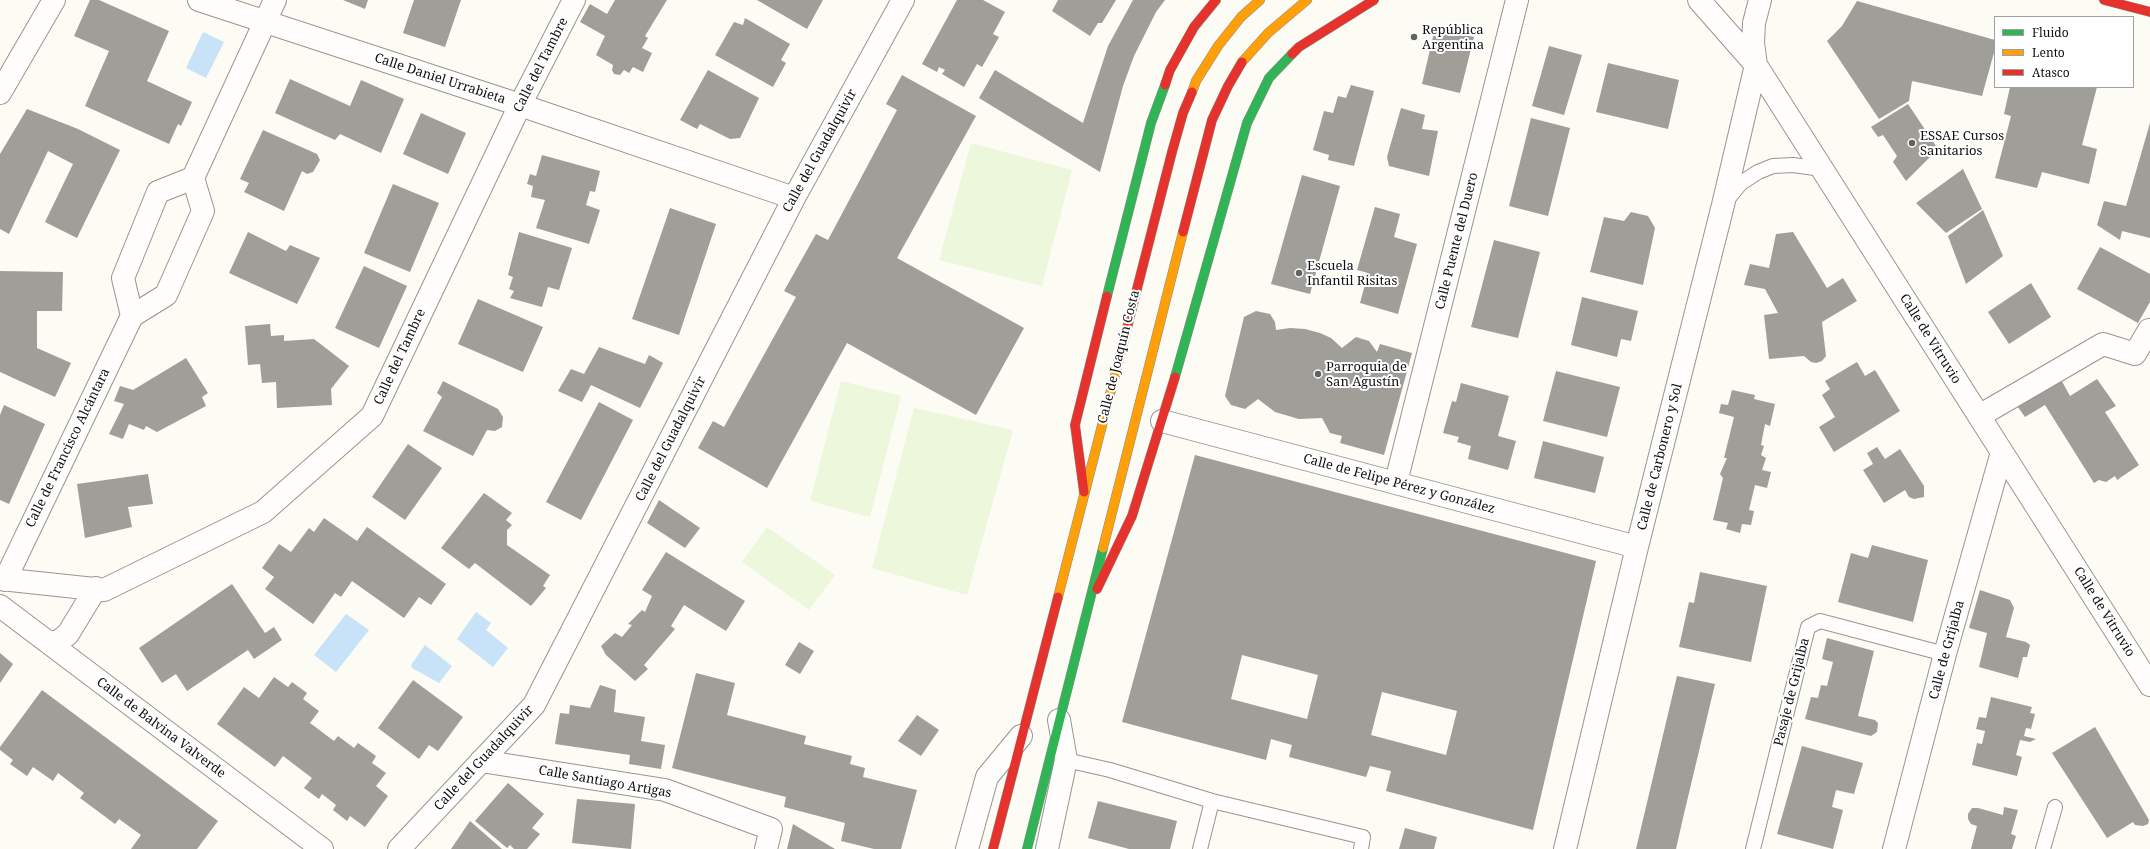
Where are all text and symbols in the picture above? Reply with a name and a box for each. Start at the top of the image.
street label: Calle del Tambre [510,15,572,115]
legend [1994,16,2134,88]
place label: República Argentina [1422,22,1484,53]
text: Fluido [2032,24,2069,41]
marker: República Argentina [1409,32,1419,42]
text: Lento [2032,44,2065,61]
street label: Calle Daniel Urrabieta [372,50,508,108]
text: Atasco [2032,64,2070,81]
street label: Calle del Guadalquivir [780,87,860,215]
place label: ESSAE Cursos Sanitarios [1920,128,2004,159]
marker: ESSAE Cursos Sanitarios [1907,138,1917,148]
street label: Calle Puente del Duero [1432,171,1482,311]
place label: Escuela Infantil Risitas [1307,258,1397,289]
marker: Escuela Infantil Risitas [1294,268,1304,278]
street label: Calle de Joaquín Costa [1095,289,1143,425]
street label: Calle de Vitruvio [1896,291,1964,387]
street label: Calle del Tambre [371,306,429,408]
place label: Parroquia de San Agustín [1326,359,1407,390]
street label: Calle de Francisco Alcántara [23,366,113,530]
marker: Parroquia de San Agustín [1313,369,1323,379]
street label: Calle del Guadalquivir [633,374,709,504]
street label: Calle de Carbonero y Sol [1634,382,1686,532]
street label: Calle de Felipe Pérez y González [1301,451,1497,517]
street label: Calle de Vitruvio [2070,564,2138,660]
street label: Calle de Grijalba [1926,599,1968,701]
street label: Pasaje de Grijalba [1771,636,1813,748]
street label: Calle de Balvina Valverde [93,674,229,782]
street label: Calle del Guadalquivir [431,702,537,814]
street label: Calle Santiago Artigas [537,763,673,801]

